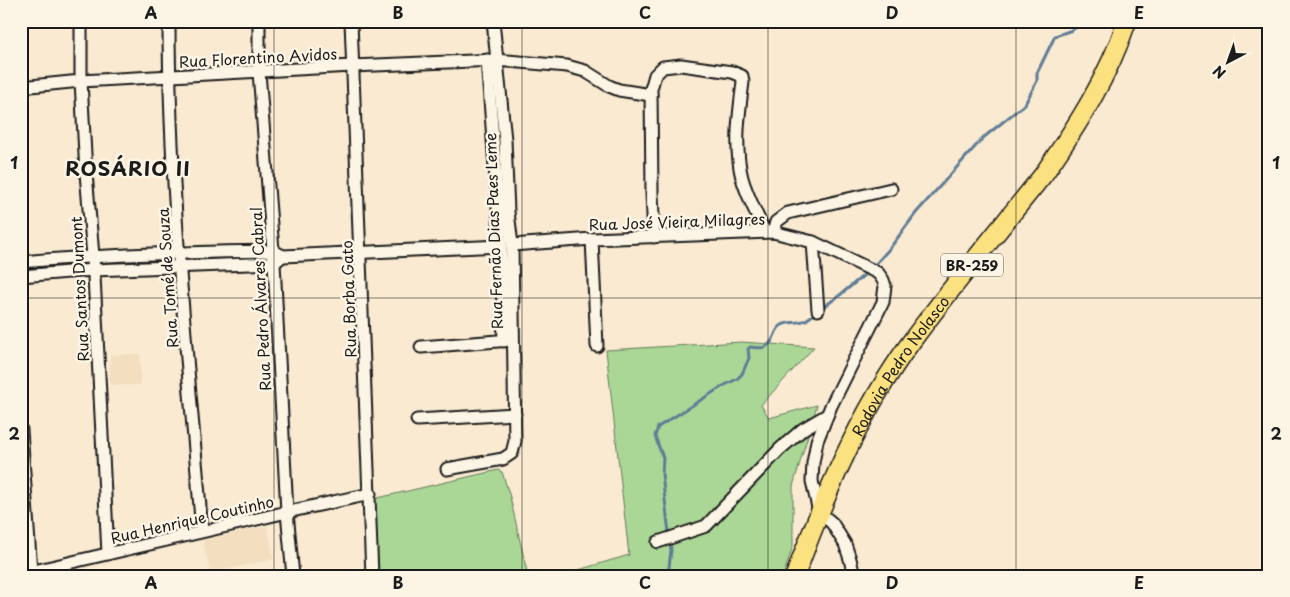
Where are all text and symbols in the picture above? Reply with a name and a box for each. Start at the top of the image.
text: A [145,0,158,24]
text: B [393,0,404,24]
text: C [639,0,651,24]
text: D [886,0,898,24]
text: E [1134,0,1144,24]
north arrow [1202,38,1252,88]
street label: Rua Florentino Avidos [178,41,338,73]
text: N [1208,61,1230,84]
street label: Rua Fernão Dias Paes Leme [478,132,508,330]
text: 1 [10,150,18,174]
text: 1 [1272,150,1280,174]
district label: ROSÁRIO II [65,153,191,183]
street label: Rua Tomé de Souza [151,206,183,349]
street label: Rua José Vieira Milagres [588,206,766,236]
street label: Rua Pedro Álvares Cabral [244,207,276,391]
street label: Rua Santos Dumont [64,216,94,362]
street label: Rua Borba Gato [334,240,362,358]
road number: BR-259 [941,254,1003,276]
street label: Rodovia Pedro Nolasco [845,290,954,440]
text: 2 [8,421,20,445]
text: 2 [1270,421,1282,445]
street label: Rua Henrique Coutinho [108,489,276,549]
text: A [145,570,158,594]
text: B [393,570,404,594]
text: C [639,570,651,594]
text: D [886,570,898,594]
text: E [1134,570,1144,594]

